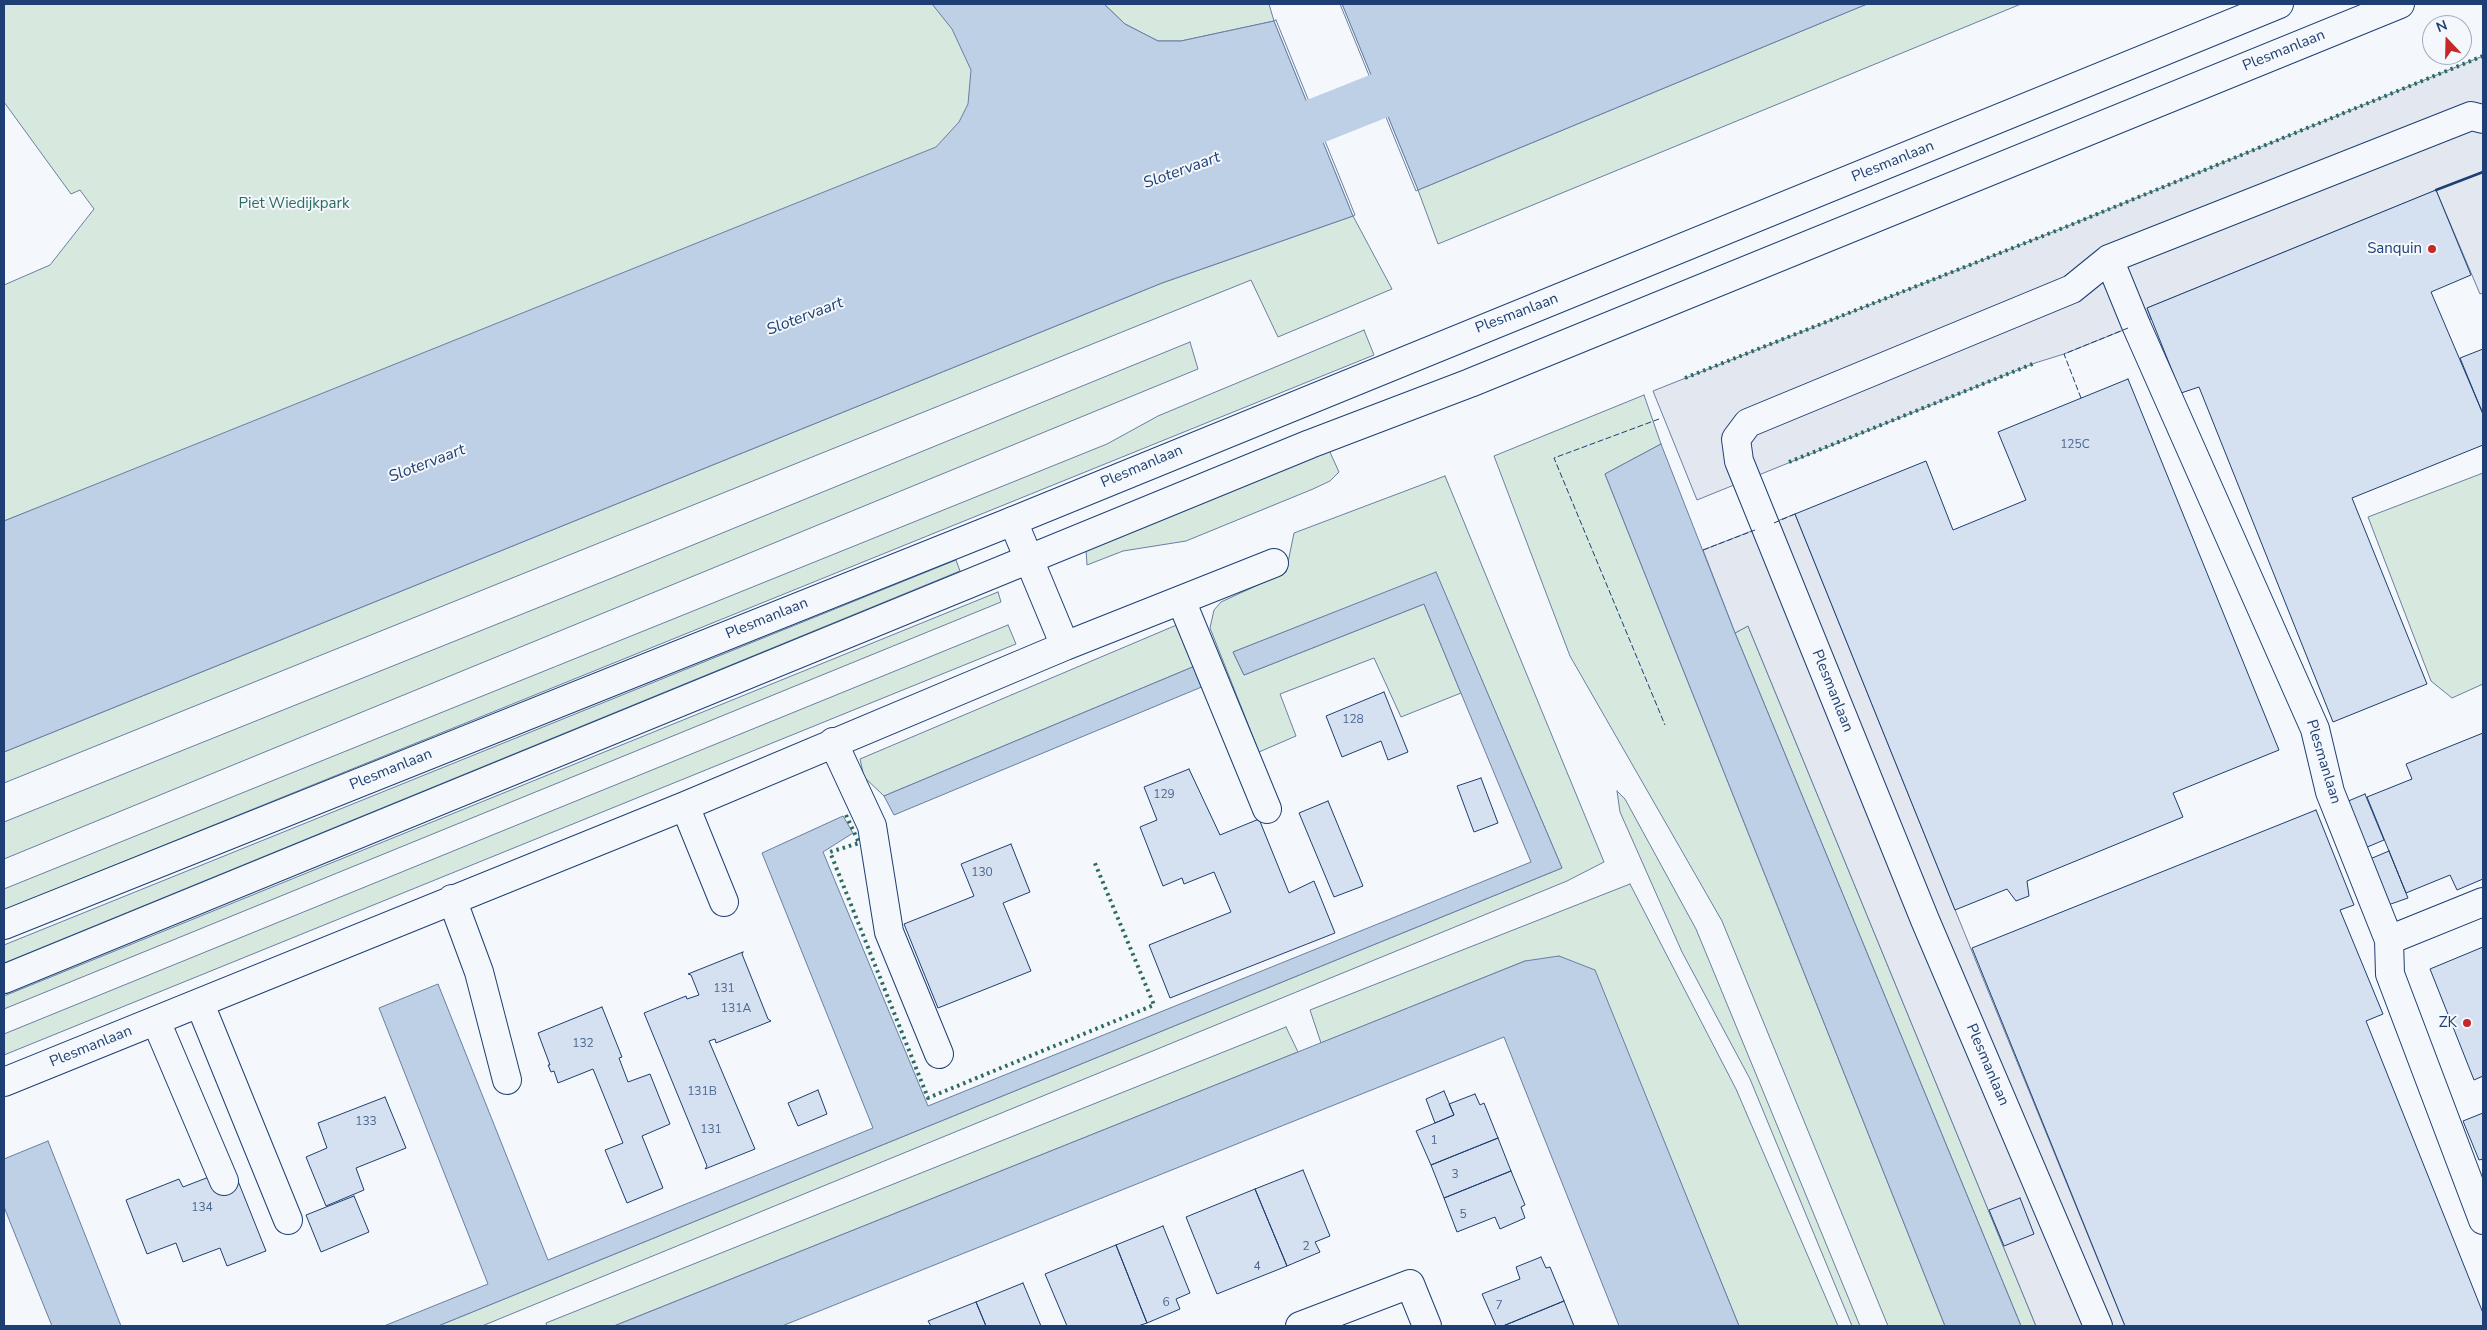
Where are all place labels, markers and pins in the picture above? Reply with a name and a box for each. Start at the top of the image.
place label: Sanquin [2367,240,2422,258]
marker: Sanquin [2426,243,2438,255]
place label: ZK [2439,1014,2457,1032]
marker: ZK [2461,1017,2473,1029]

